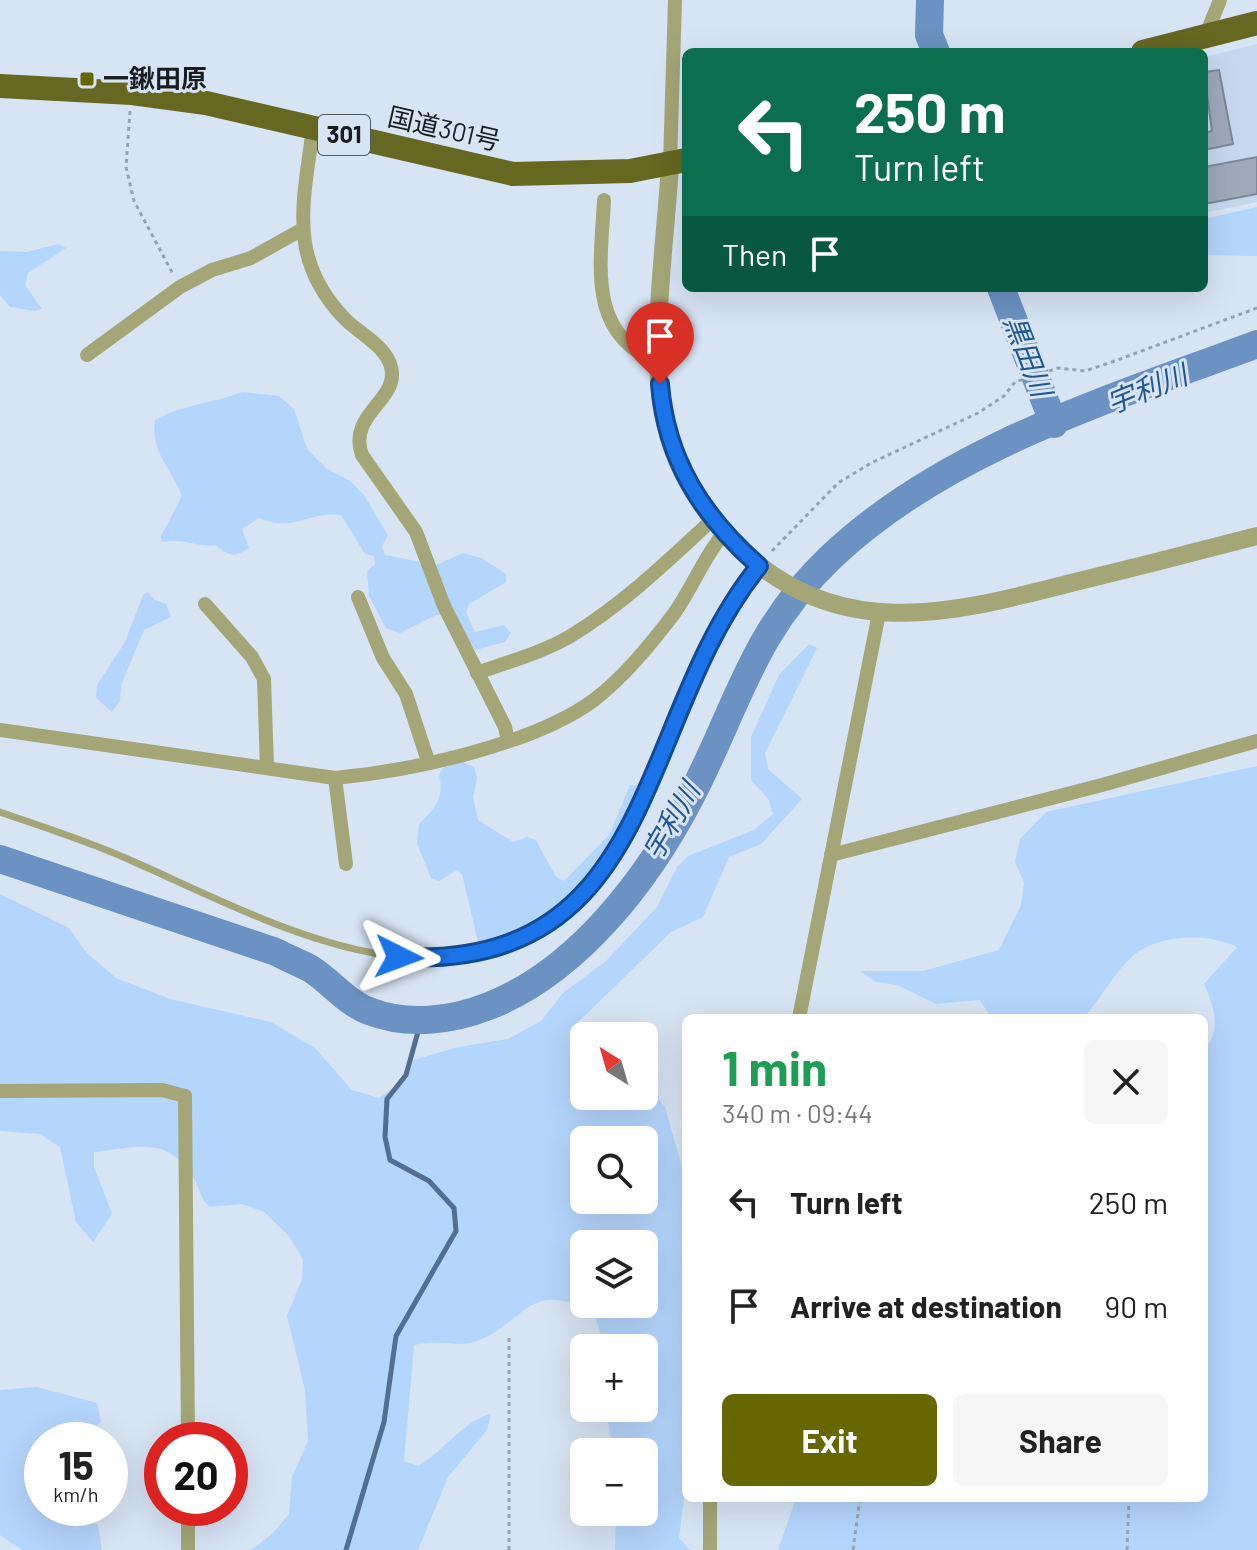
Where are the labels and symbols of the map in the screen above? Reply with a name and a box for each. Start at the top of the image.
place label: 一鍬田原 [103,62,207,93]
marker: 一鍬田原 [78,70,96,88]
street label: 国道301号 [385,100,504,156]
road number: 301 [318,115,370,155]
pin [626,302,694,384]
water label: 黒田川 [998,310,1061,404]
water label: 宇利川 [1101,355,1195,420]
water label: 宇利川 [634,773,707,865]
position arrow [357,915,441,999]
north arrow [570,1022,658,1110]
speed limit sign: 20 [144,1422,248,1526]

